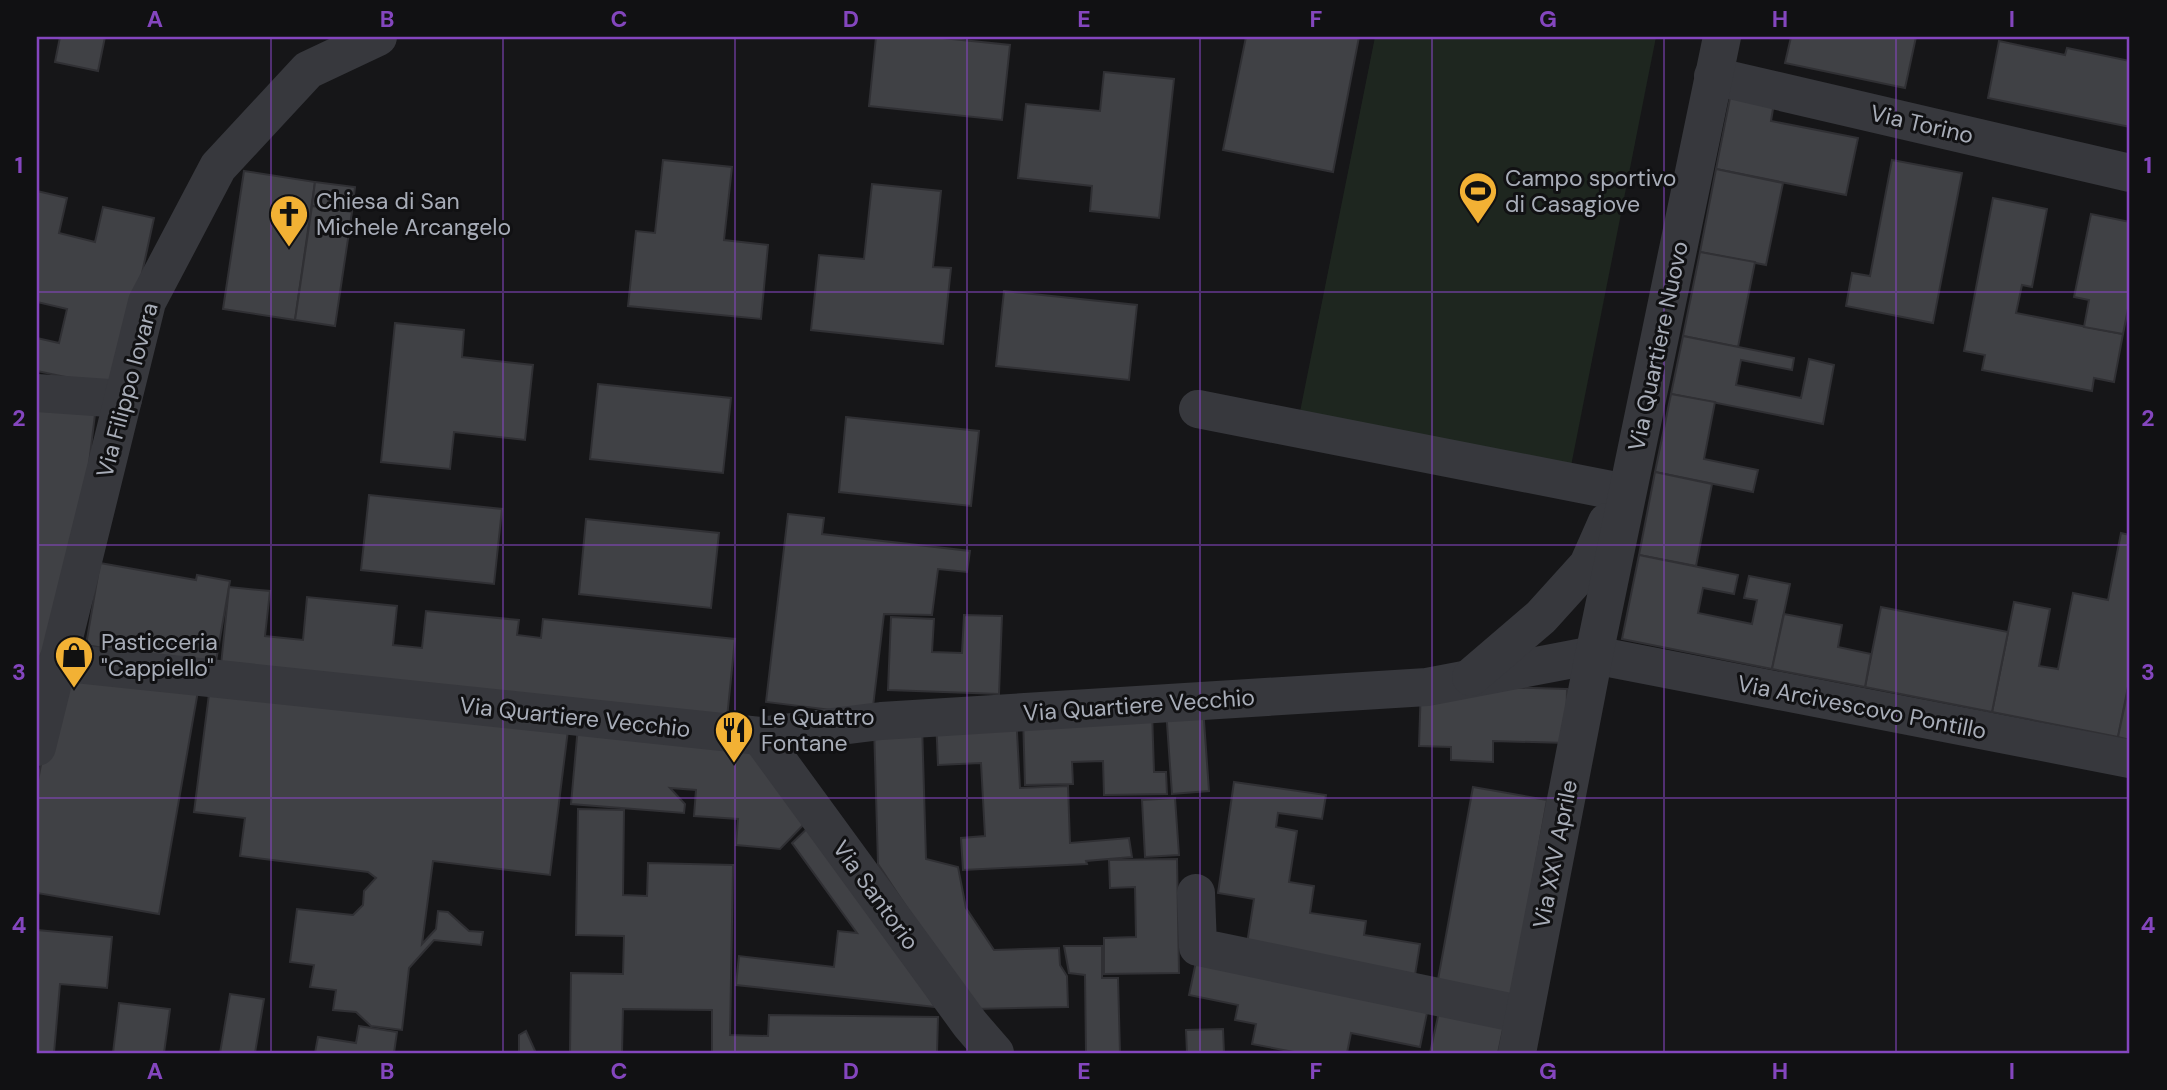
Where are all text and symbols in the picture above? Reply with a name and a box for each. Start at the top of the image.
text: A [147,4,163,34]
text: B [380,4,394,34]
text: C [611,4,627,34]
text: D [843,4,859,34]
text: E [1077,4,1091,34]
text: F [1310,4,1323,34]
text: G [1539,4,1557,34]
text: H [1772,4,1788,34]
text: I [2009,4,2015,34]
street label: Via Torino [1868,98,1976,150]
text: 1 [15,150,23,180]
text: 1 [2144,150,2152,180]
place label: Campo sportivo di Casagiove [1505,163,1676,219]
sports icon: Campo sportivo di Casagiove [1457,170,1499,225]
place label: Chiesa di San Michele Arcangelo [316,186,511,242]
church icon: Chiesa di San Michele Arcangelo [268,193,310,248]
street label: Via Quartiere Nuovo [1621,238,1695,454]
street label: Via Filippo Iovara [89,299,165,481]
text: 2 [12,403,26,433]
text: 2 [2141,403,2155,433]
place label: Pasticceria "Cappiello" [101,627,218,683]
shop icon: Pasticceria "Cappiello" [53,634,95,689]
text: 3 [12,657,26,687]
text: 3 [2141,657,2155,687]
street label: Via Arcivescovo Pontillo [1735,668,1989,746]
street label: Via Quartiere Vecchio [1022,682,1256,728]
street label: Via Quartiere Vecchio [458,690,692,744]
place label: Le Quattro Fontane [761,702,875,758]
restaurant icon: Le Quattro Fontane [713,709,755,764]
street label: Via XXV Aprile [1526,777,1584,931]
street label: Via Santorio [826,834,926,956]
text: 4 [12,910,27,940]
text: 4 [2141,910,2156,940]
text: A [147,1056,163,1086]
text: B [380,1056,394,1086]
text: C [611,1056,627,1086]
text: D [843,1056,859,1086]
text: E [1077,1056,1091,1086]
text: F [1310,1056,1323,1086]
text: G [1539,1056,1557,1086]
text: H [1772,1056,1788,1086]
text: I [2009,1056,2015,1086]

